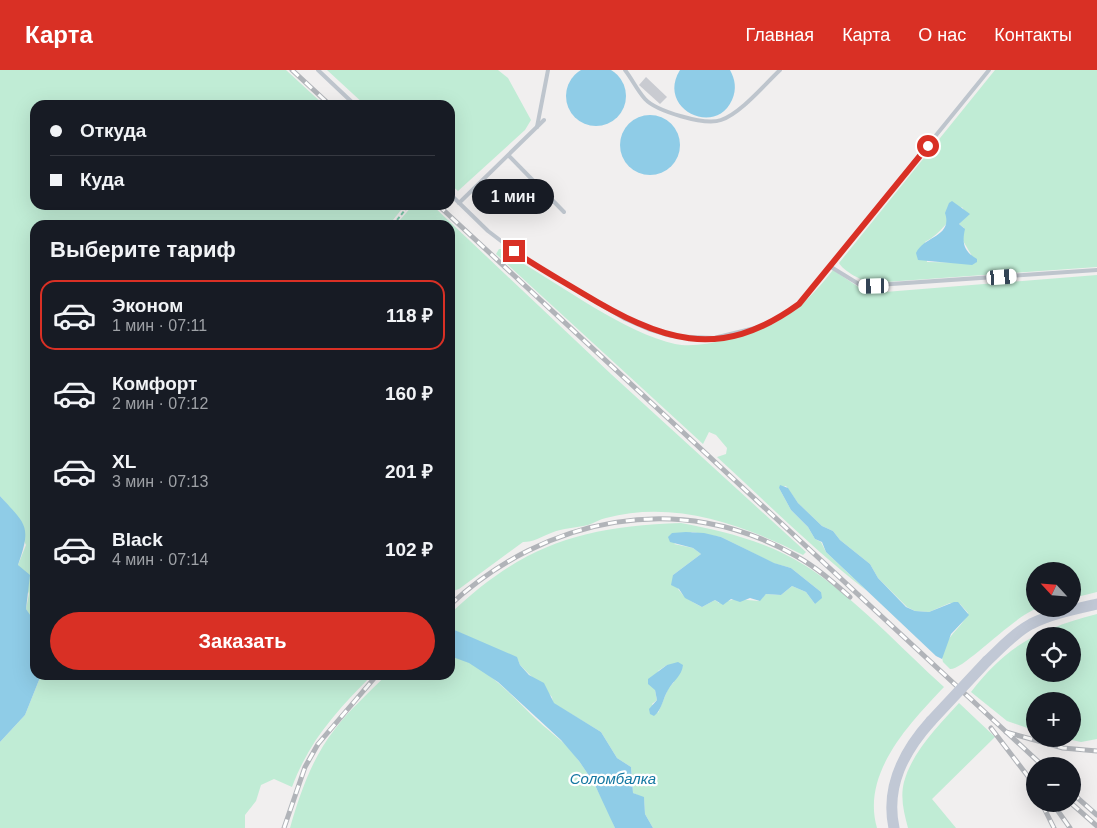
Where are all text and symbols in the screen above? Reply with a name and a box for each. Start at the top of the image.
text: Карта [25,21,93,48]
text: Главная [746,25,814,45]
text: Карта [842,25,890,45]
text: О нас [918,25,966,45]
text: Контакты [994,25,1072,45]
text: Откуда [80,120,146,141]
route start [917,135,939,157]
text: Куда [80,169,124,190]
callout: 1 мин [473,179,555,214]
text: 1 мин [491,188,535,205]
text: Выберите тариф [50,237,236,262]
route end [503,240,525,262]
car [986,268,1017,286]
car [858,278,889,294]
icon: car [52,293,97,338]
text: Эконом [112,295,183,316]
text: 118 ₽ [386,305,433,326]
text: 1 мин · 07:11 [112,317,207,334]
icon: car [52,371,97,416]
text: Комфорт [112,373,197,394]
text: 160 ₽ [385,383,433,404]
text: 2 мин · 07:12 [112,395,208,412]
icon: car [52,449,97,494]
text: XL [112,451,136,472]
text: 201 ₽ [385,461,433,482]
text: 3 мин · 07:13 [112,473,208,490]
icon: car [52,527,97,572]
text: Black [112,529,163,550]
text: 102 ₽ [385,539,433,560]
text: 4 мин · 07:14 [112,551,208,568]
north arrow [1026,562,1081,618]
map controls [1026,562,1081,812]
button: Заказать [50,612,435,670]
button: locate [1026,627,1081,682]
button: + [1026,692,1081,747]
button: − [1026,757,1081,812]
water label: Соломбалка [570,770,656,787]

